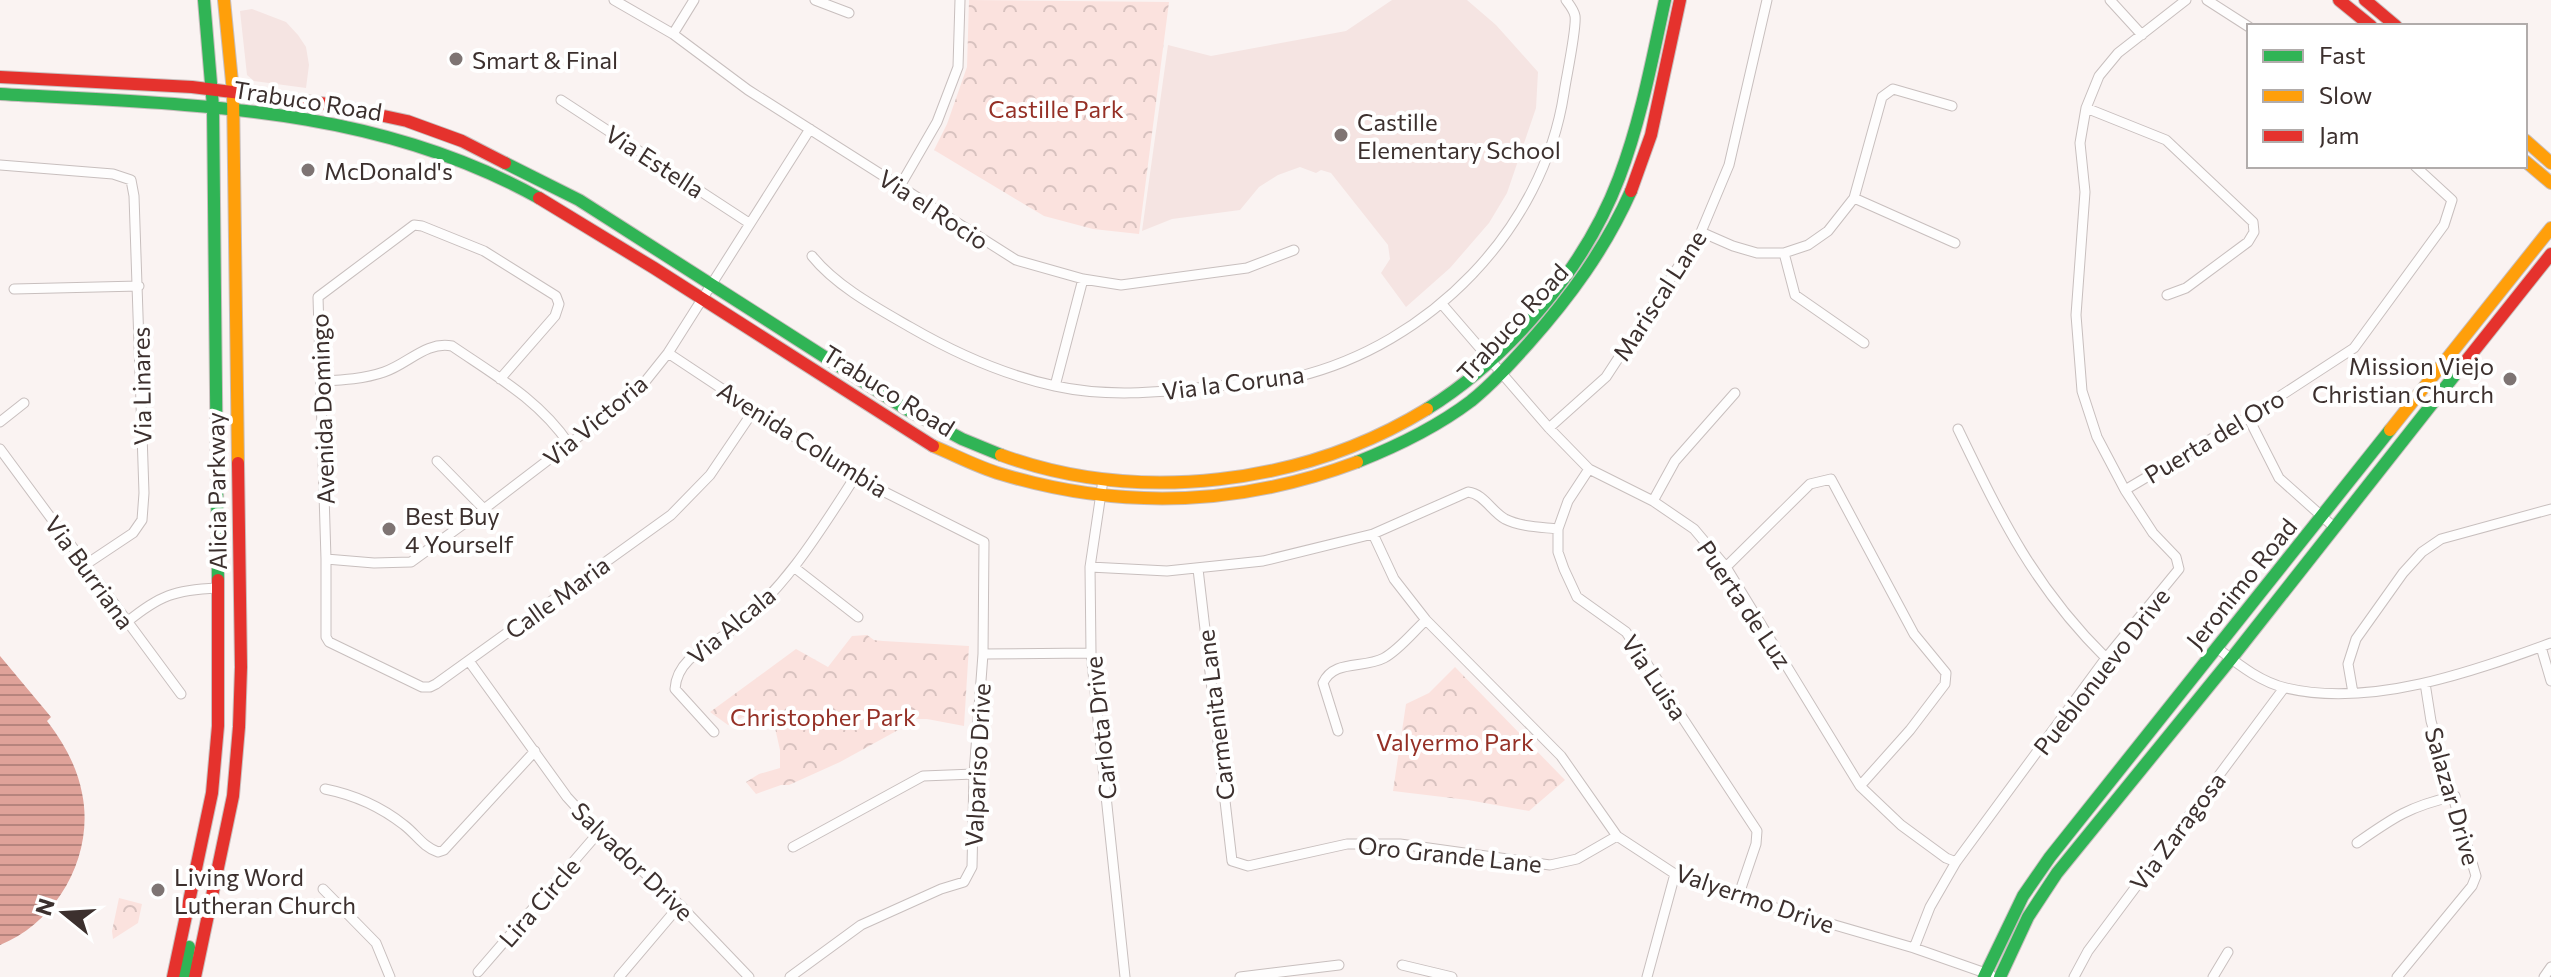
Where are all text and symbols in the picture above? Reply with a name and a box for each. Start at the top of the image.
legend [2247,24,2527,168]
text: Fast [2319,40,2366,69]
place label: Smart & Final [472,45,618,74]
marker: Smart & Final [447,50,465,68]
street label: Trabuco Road [232,74,384,126]
text: Slow [2319,80,2372,109]
park label: Castille Park [988,94,1124,123]
place label: Castille Elementary School [1357,107,1561,164]
street label: Via Estella [600,118,710,204]
text: Jam [2319,120,2359,149]
marker: Castille Elementary School [1332,126,1350,144]
place label: McDonald's [324,156,453,185]
marker: McDonald's [299,161,317,179]
street label: Via el Rocio [874,163,994,255]
street label: Mariscal Lane [1606,224,1712,366]
street label: Trabuco Road [1450,257,1574,387]
street label: Avenida Domingo [304,313,340,505]
street label: Via Linares [125,326,157,446]
street label: Trabuco Road [818,338,960,442]
place label: Mission Viejo Christian Church [2312,351,2494,408]
street label: Via la Coruna [1160,359,1306,405]
street label: Via Victoria [537,368,653,472]
marker: Mission Viejo Christian Church [2501,370,2519,388]
street label: Avenida Columbia [713,375,893,503]
street label: Puerta del Oro [2139,383,2289,489]
street label: Alicia Parkway [200,412,232,570]
place label: Best Buy 4 Yourself [405,501,514,558]
street label: Via Burriana [39,510,141,634]
street label: Jeronimo Road [2180,512,2302,654]
marker: Best Buy 4 Yourself [380,520,398,538]
street label: Puerta de Luz [1692,535,1798,673]
street label: Calle Maria [499,549,615,645]
street label: Via Alcala [681,580,781,670]
street label: Pueblonuevo Drive [2027,582,2175,760]
street label: Carmenita Lane [1190,628,1240,802]
street label: Via Luisa [1616,629,1694,725]
street label: Carlota Drive [1078,655,1122,801]
street label: Valpariso Drive [958,682,996,848]
park label: Christopher Park [730,702,916,731]
street label: Salazar Drive [2420,724,2486,868]
park label: Valyermo Park [1376,727,1534,756]
street label: Via Zaragosa [2123,766,2231,896]
street label: Salvador Drive [566,796,700,926]
street label: Oro Grande Lane [1357,830,1543,878]
street label: Lira Circle [492,851,586,953]
street label: Valyermo Drive [1672,857,1838,939]
place label: Living Word Lutheran Church [174,862,356,919]
north arrow [24,873,104,953]
marker: Living Word Lutheran Church [149,881,167,899]
text: N [29,895,60,919]

